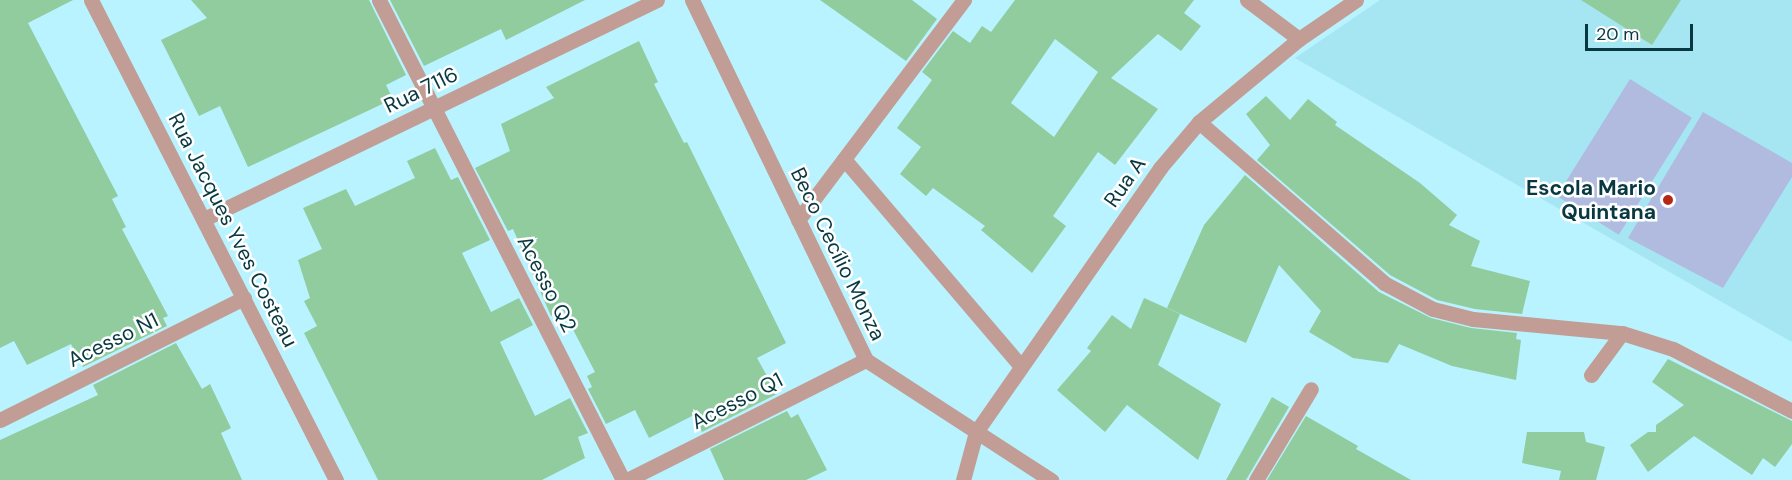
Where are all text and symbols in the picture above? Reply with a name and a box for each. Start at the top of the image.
scale bar [1588,12,1696,50]
text: 20 m [1596,22,1639,46]
street label: Rua 7116 [380,61,462,119]
street label: Rua Jacques Yves Costeau [163,109,303,351]
street label: Rua A [1099,152,1151,212]
street label: Beco Cecílio Monza [785,163,891,345]
place label: Escola Mario Quintana [1526,175,1656,225]
marker: Escola Mario Quintana [1661,193,1675,207]
street label: Acesso Q2 [512,232,582,336]
street label: Acesso N1 [64,307,162,373]
street label: Acesso Q1 [687,367,787,435]

